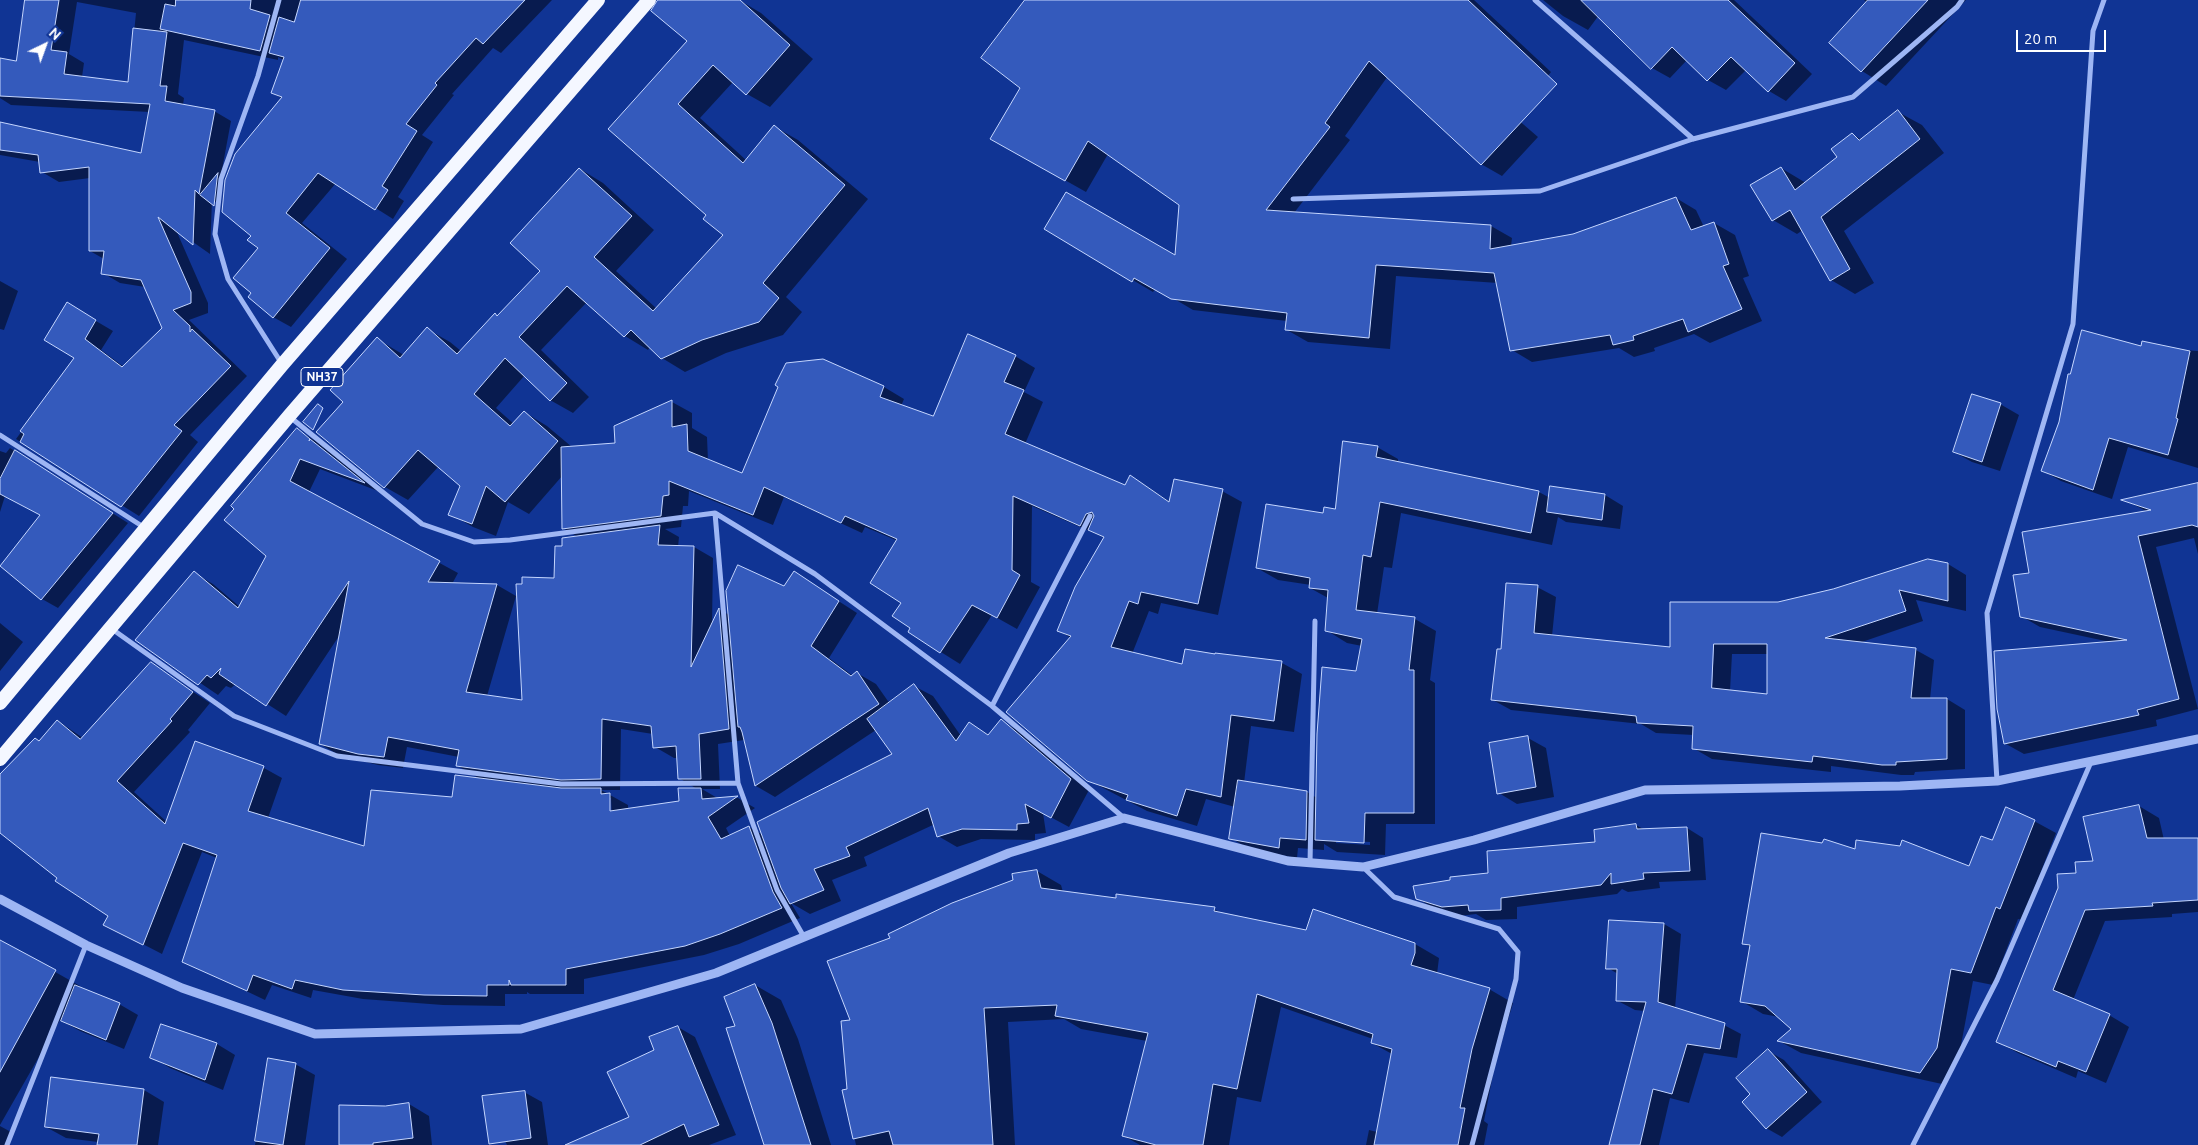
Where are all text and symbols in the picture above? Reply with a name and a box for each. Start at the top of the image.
north arrow [20,20,70,70]
scale bar [2018,20,2108,52]
text: N [46,24,64,43]
text: 20 m [2024,30,2057,47]
road number: NH37 [301,368,343,387]

